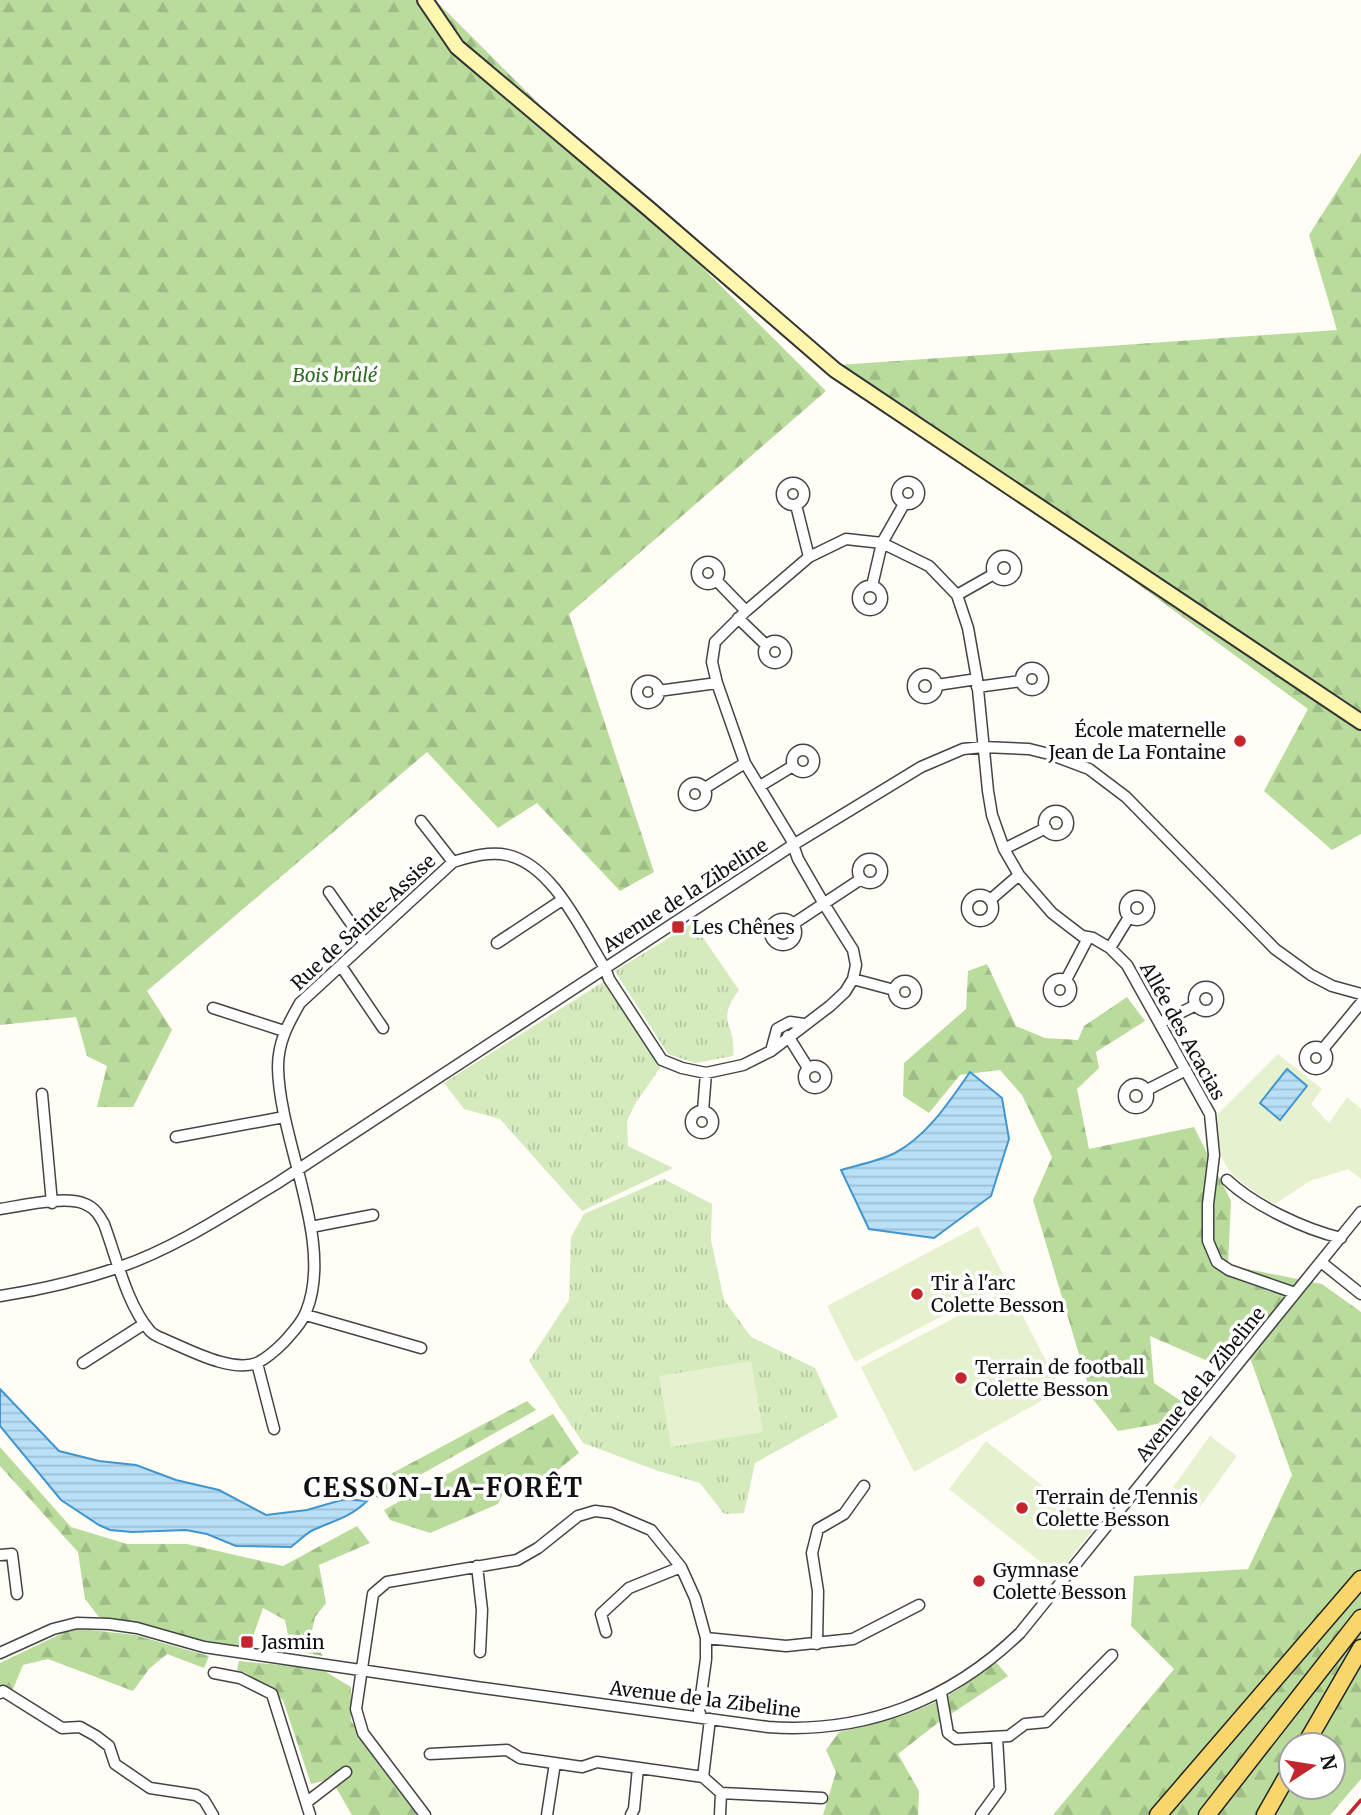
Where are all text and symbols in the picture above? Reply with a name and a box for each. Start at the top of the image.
park label: Bois brûlé [293,363,378,387]
place label: École maternelle Jean de La Fontaine [1047,718,1226,764]
marker: École maternelle Jean de La Fontaine [1232,733,1248,749]
street label: Avenue de la Zibeline [597,833,772,958]
street label: Rue de Sainte-Assise [286,849,440,995]
place label: Les Chênes [692,915,795,939]
marker: Les Chênes [670,919,686,935]
street label: Allée des Acacias [1135,957,1231,1104]
place label: Tir à l'arc Colette Besson [931,1271,1065,1317]
marker: Tir à l'arc Colette Besson [909,1286,925,1302]
street label: Avenue de la Zibeline [1130,1302,1270,1467]
place label: Terrain de football Colette Besson [975,1355,1145,1401]
marker: Terrain de football Colette Besson [953,1370,969,1386]
district label: CESSON-LA-FORÊT [304,1471,584,1504]
place label: Terrain de Tennis Colette Besson [1036,1485,1198,1531]
marker: Terrain de Tennis Colette Besson [1014,1500,1030,1516]
place label: Gymnase Colette Besson [993,1558,1127,1604]
marker: Gymnase Colette Besson [971,1573,987,1589]
place label: Jasmin [260,1630,325,1654]
marker: Jasmin [239,1634,255,1650]
street label: Avenue de la Zibeline [607,1675,802,1723]
north arrow [1277,1731,1347,1801]
text: N [1315,1753,1342,1772]

